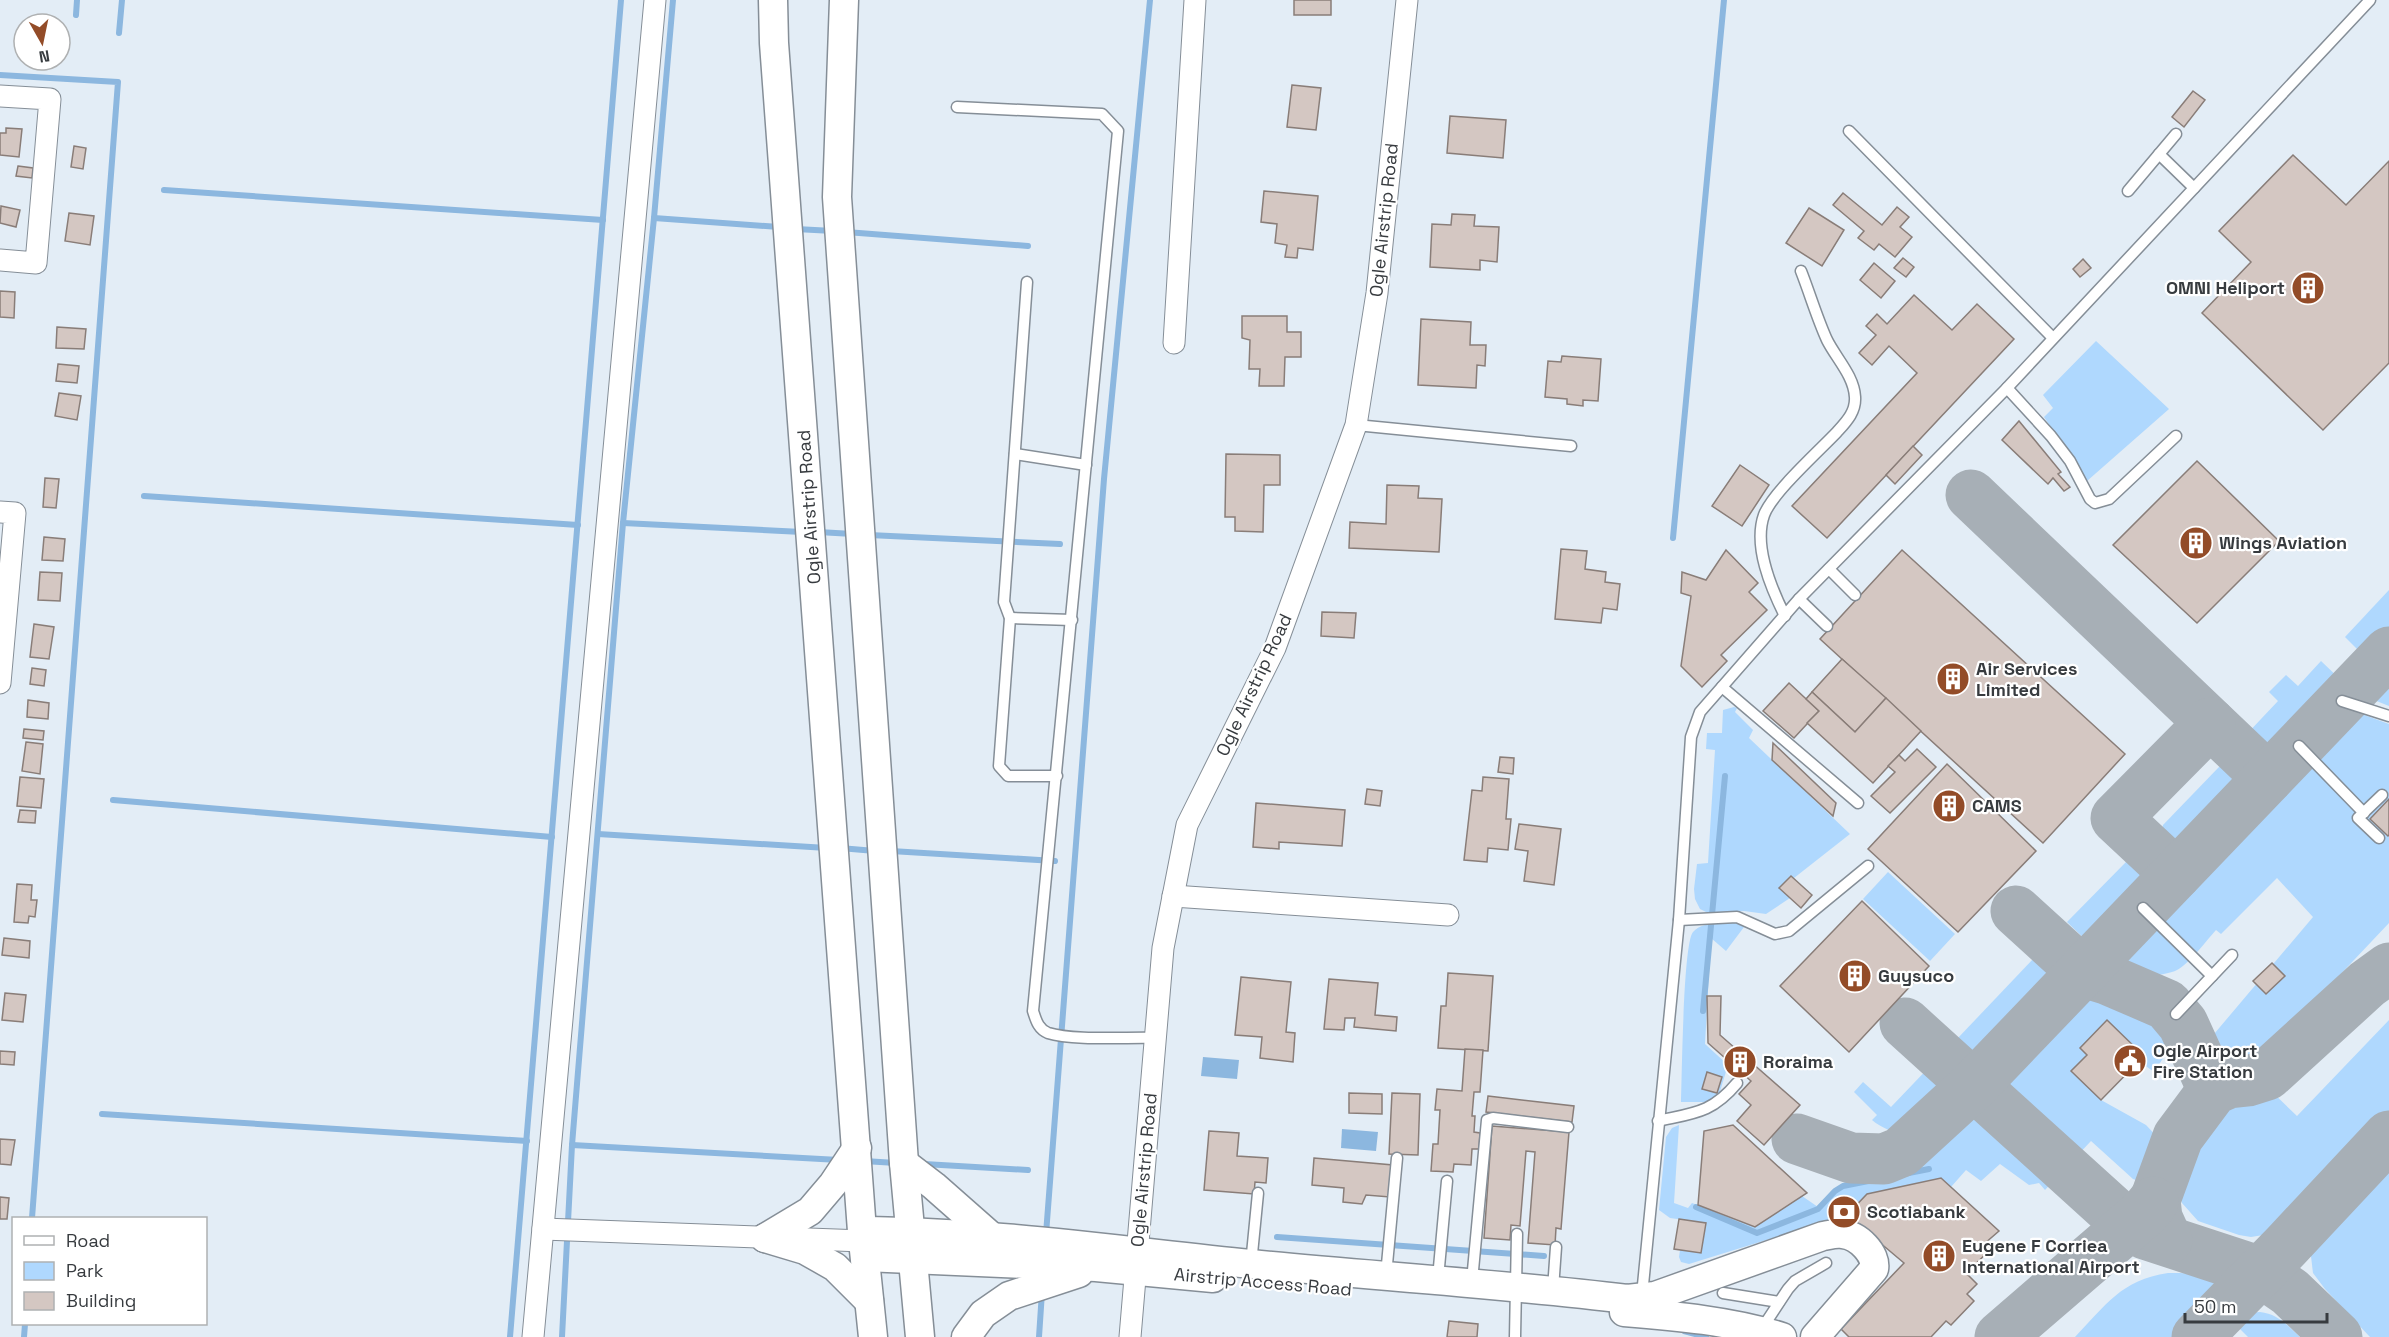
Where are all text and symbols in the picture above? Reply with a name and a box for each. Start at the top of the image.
north arrow [12,12,72,72]
text: N [37,45,51,68]
street label: Ogle Airstrip Road [1364,142,1403,298]
building icon: OMNI Heliport [2290,270,2326,306]
place label: OMNI Heliport [2166,276,2285,299]
street label: Ogle Airstrip Road [792,429,825,585]
building icon: Wings Aviation [2178,525,2214,561]
place label: Wings Aviation [2219,531,2347,554]
street label: Ogle Airstrip Road [1210,610,1297,760]
place label: Air Services Limited [1976,657,2077,701]
building icon: Air Services Limited [1935,661,1971,697]
building icon: CAMS [1931,788,1967,824]
place label: CAMS [1972,794,2022,817]
building icon: Guysuco [1837,958,1873,994]
place label: Guysuco [1878,964,1954,987]
place label: Ogle Airport Fire Station [2153,1039,2257,1083]
public building icon: Ogle Airport Fire Station [2112,1043,2148,1079]
building icon: Roraima [1722,1044,1758,1080]
place label: Roraima [1763,1050,1834,1073]
street label: Ogle Airstrip Road [1125,1092,1162,1248]
bank icon: Scotiabank [1826,1194,1862,1230]
place label: Scotiabank [1867,1200,1966,1223]
legend [12,1217,207,1325]
text: Road [66,1229,110,1252]
place label: Eugene F Corriea International Airport [1962,1234,2140,1278]
building icon: Eugene F Corriea International Airport [1921,1238,1957,1274]
text: Park [66,1259,104,1282]
street label: Airstrip Access Road [1173,1262,1353,1301]
scale bar [2185,1286,2328,1324]
text: Building [66,1289,136,1312]
text: 50 m [2194,1295,2236,1318]

